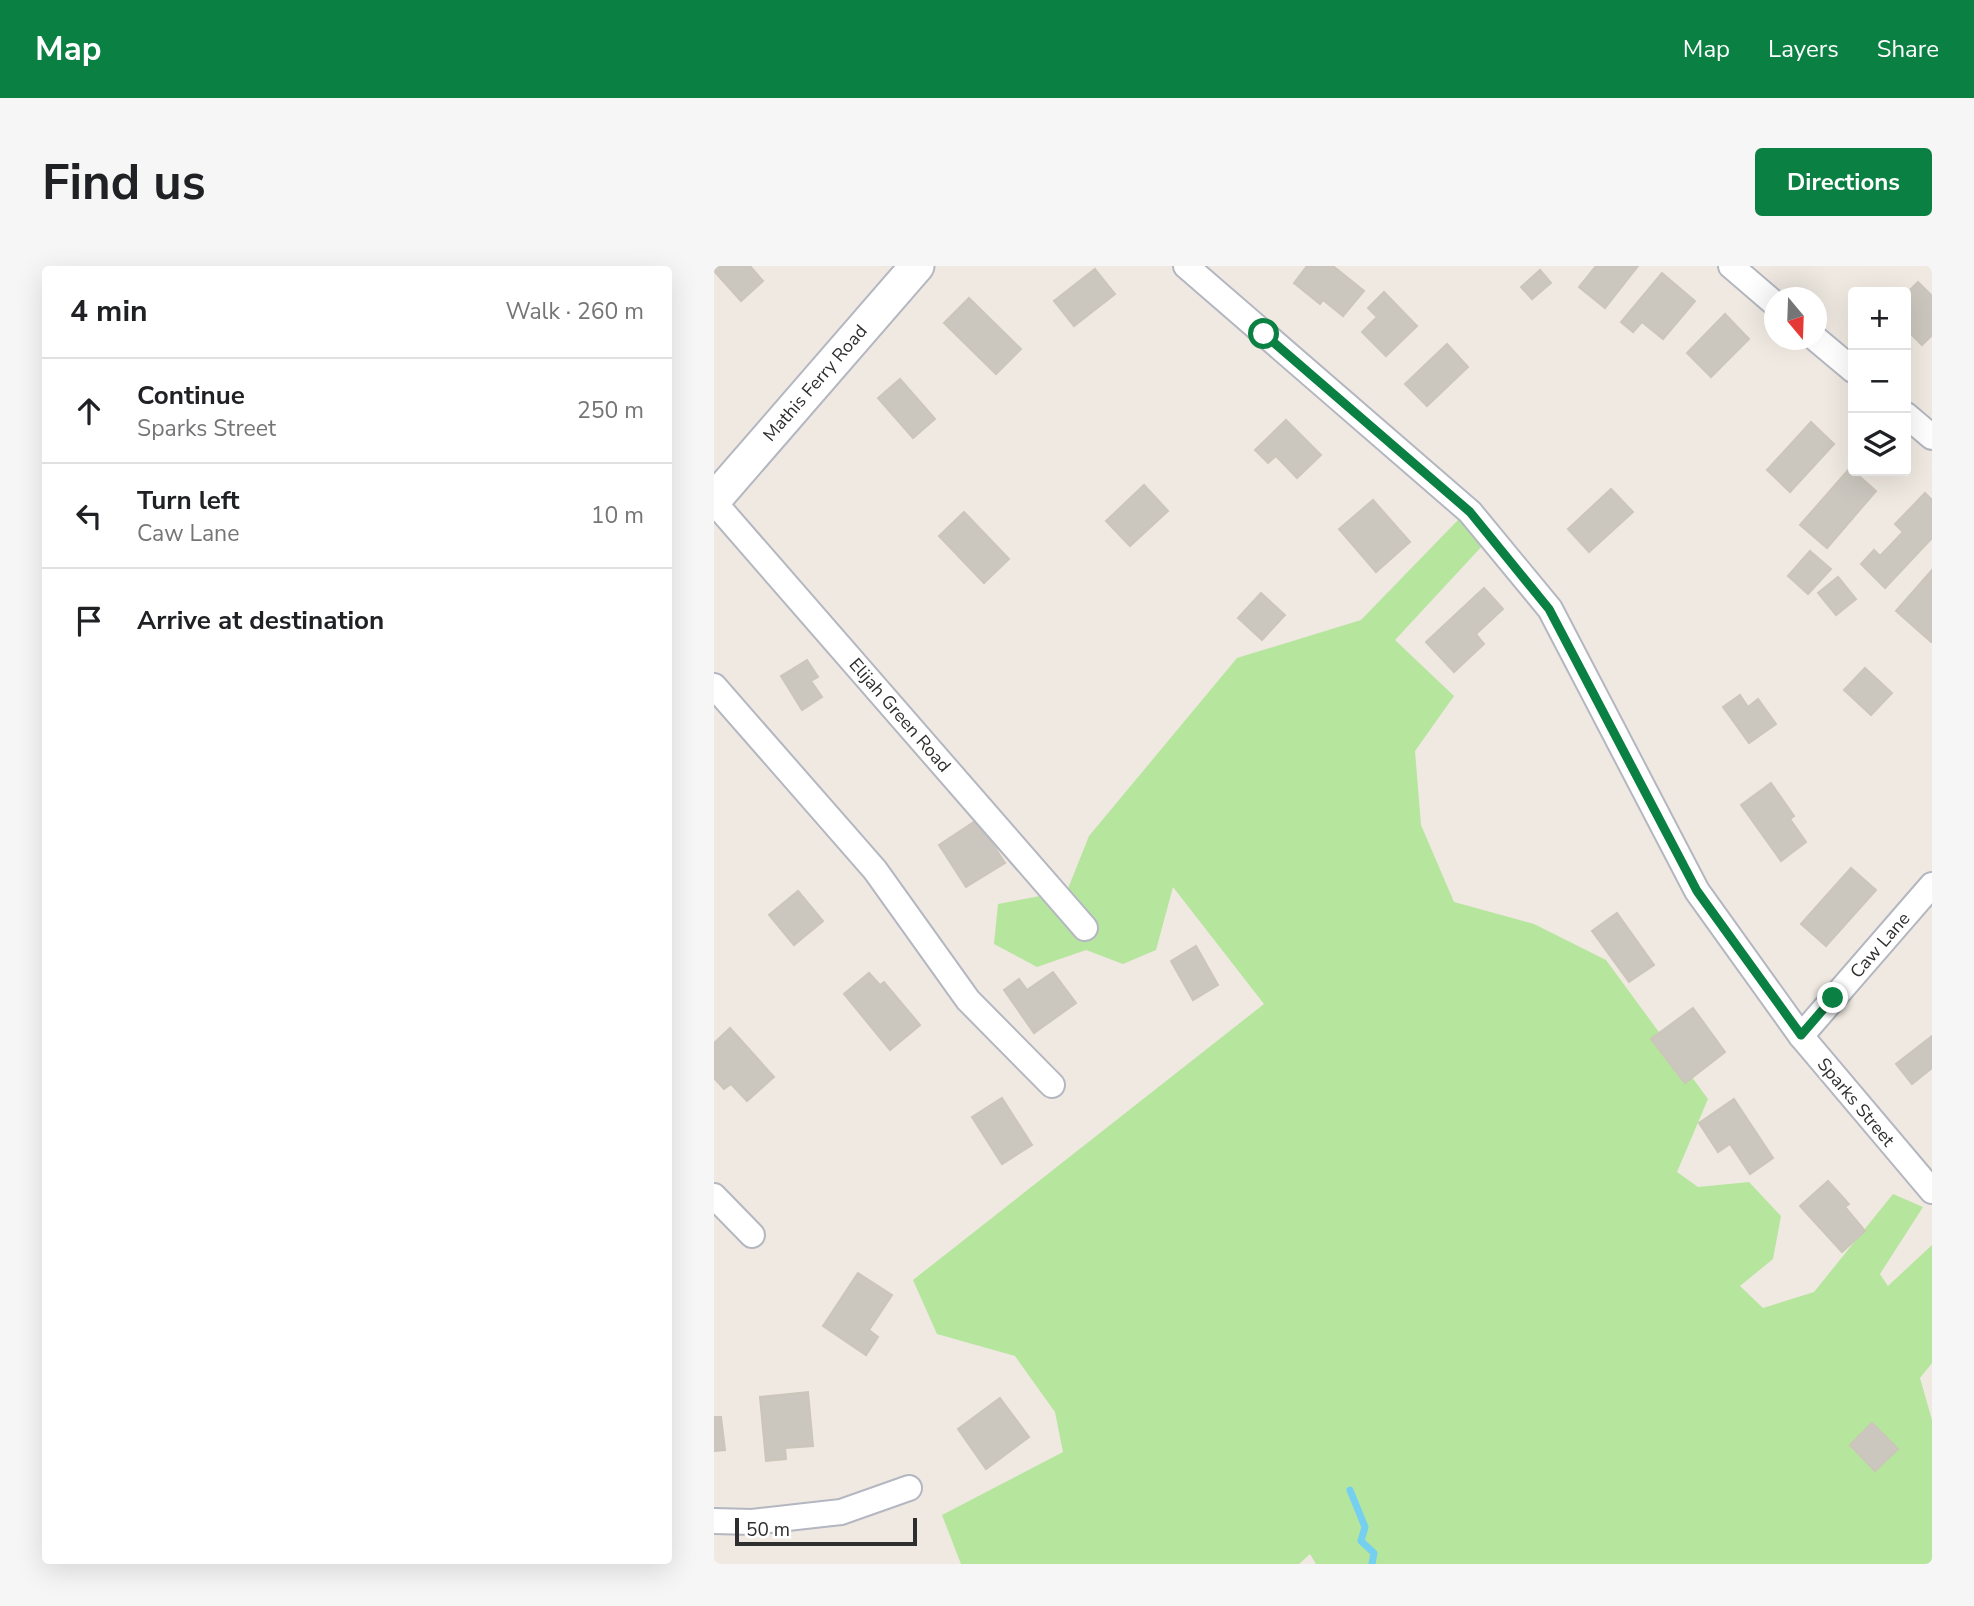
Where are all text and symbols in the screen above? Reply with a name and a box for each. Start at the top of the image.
text: Map [35,27,102,72]
text: Map [1683,33,1730,65]
text: Layers [1768,33,1839,65]
text: Share [1877,33,1939,65]
button: Directions [1755,148,1932,216]
text: Find us [42,149,206,216]
north arrow [1764,287,1827,350]
map controls [1848,287,1911,476]
button: + [1848,287,1911,350]
text: 4 min [70,291,148,332]
text: Walk · 260 m [505,296,644,327]
route start [1248,318,1279,349]
street label: Mathis Ferry Road [758,320,872,446]
button: − [1848,350,1911,413]
text: Continue [137,378,245,413]
icon: ahead [70,392,108,430]
text: 250 m [577,395,644,426]
text: Sparks Street [137,413,276,444]
button: layers [1848,413,1911,476]
text: Turn left [137,483,240,518]
icon: left [70,497,108,535]
text: 10 m [591,500,644,531]
text: Caw Lane [137,518,239,549]
icon: arrive [70,602,108,640]
text: Arrive at destination [137,603,384,638]
street label: Elijah Green Road [844,653,956,777]
street label: Caw Lane [1845,907,1915,983]
route end [1817,982,1848,1013]
street label: Sparks Street [1812,1053,1901,1152]
scale bar [735,1515,917,1547]
text: 50 m [746,1517,790,1543]

